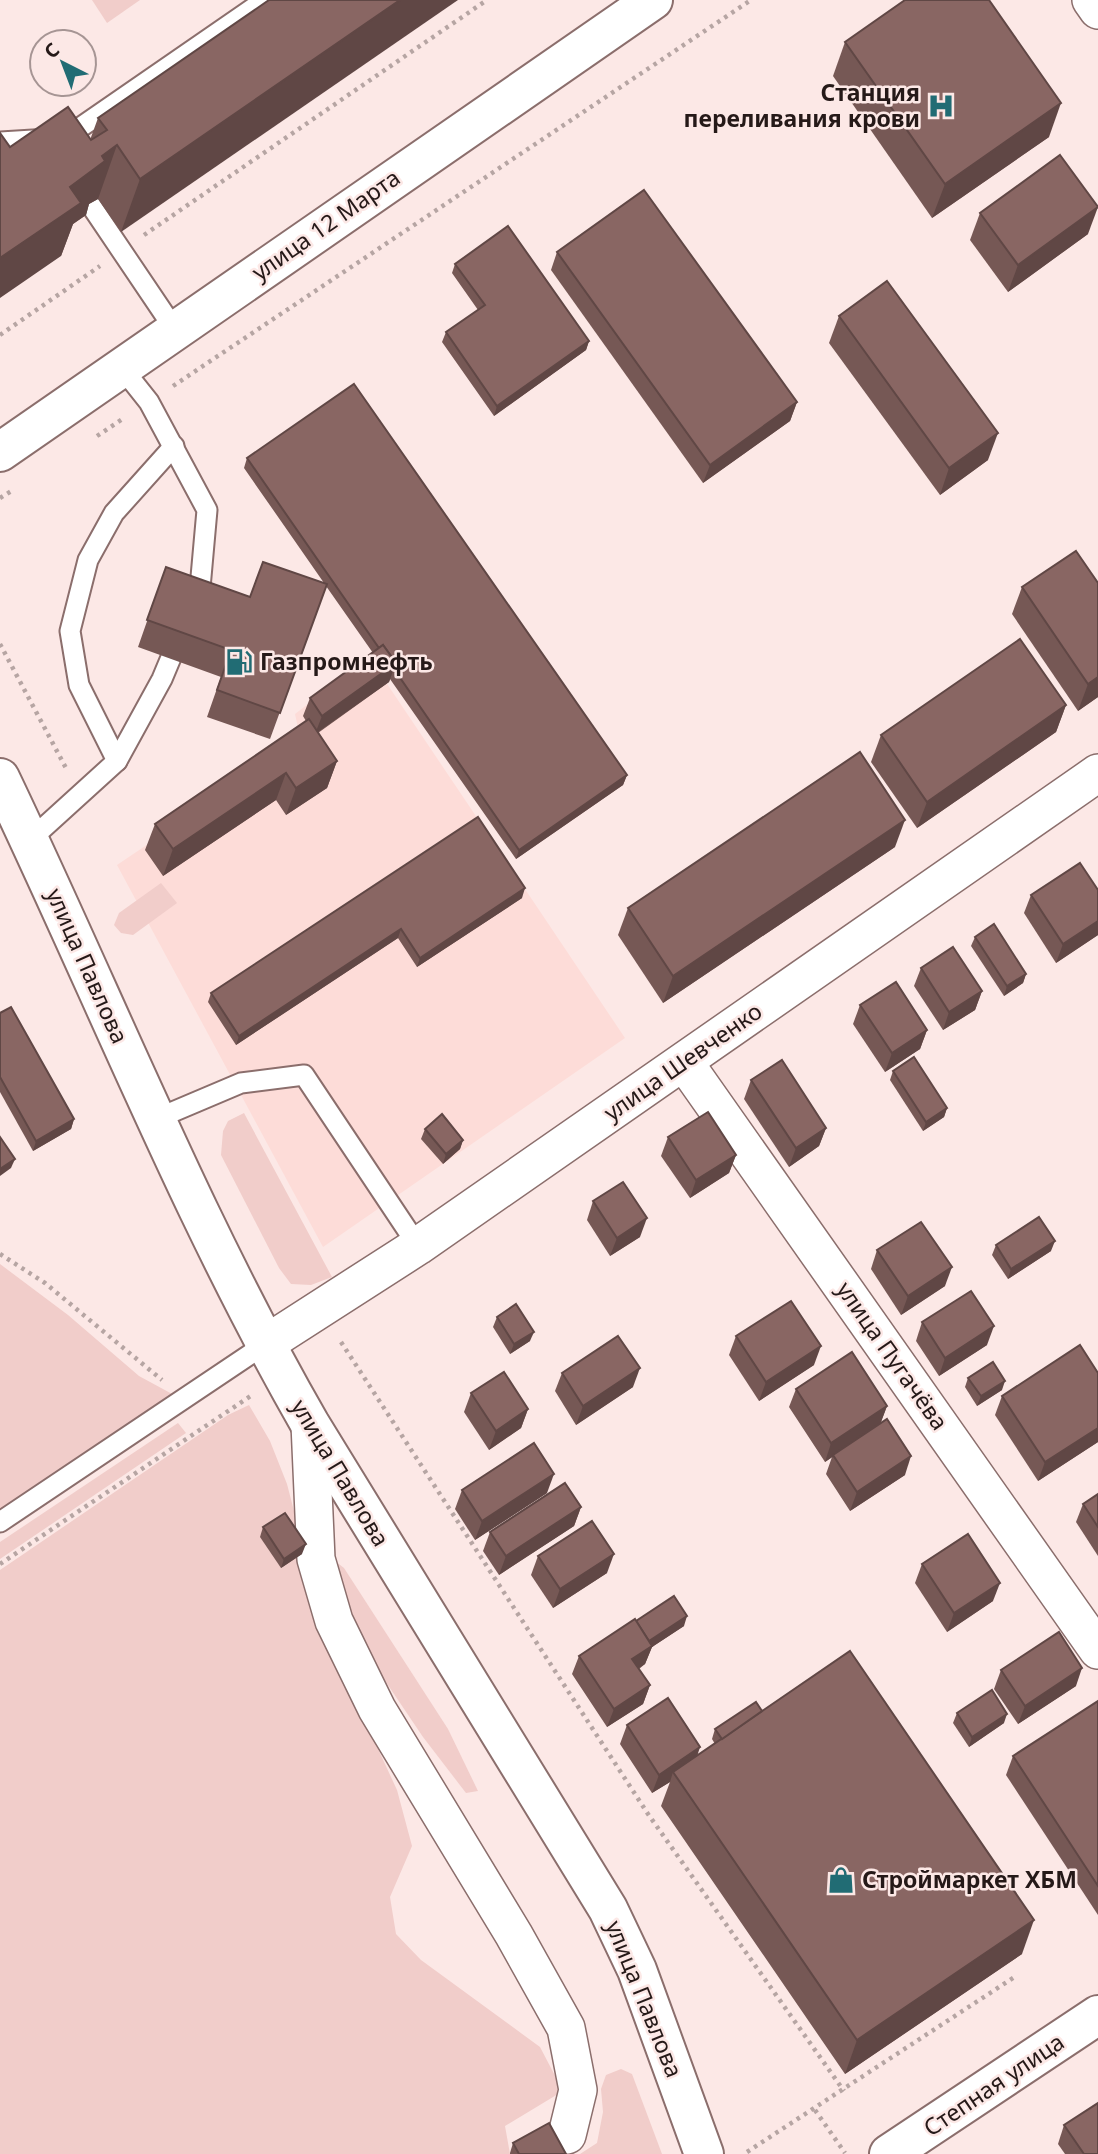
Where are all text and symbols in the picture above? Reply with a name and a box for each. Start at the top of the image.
north arrow [28,28,98,98]
text: С [38,37,65,64]
place label: Станция переливания крови [684,76,920,134]
hospital icon: Станция переливания крови [926,91,956,121]
street label: улица 12 Марта [245,161,406,287]
place label: Газпромнефть [260,645,433,677]
fuel station icon: Газпромнефть [224,647,254,677]
street label: улица Павлова [39,883,136,1048]
street label: улица Шевченко [597,995,768,1128]
street label: улица Пугачёва [830,1275,956,1436]
street label: улица Павлова [284,1393,398,1552]
place label: Строймаркет ХБМ [862,1863,1077,1895]
shop icon: Строймаркет ХБМ [826,1865,856,1895]
street label: улица Павлова [599,1915,691,2082]
street label: Степная улица [917,2025,1070,2143]

